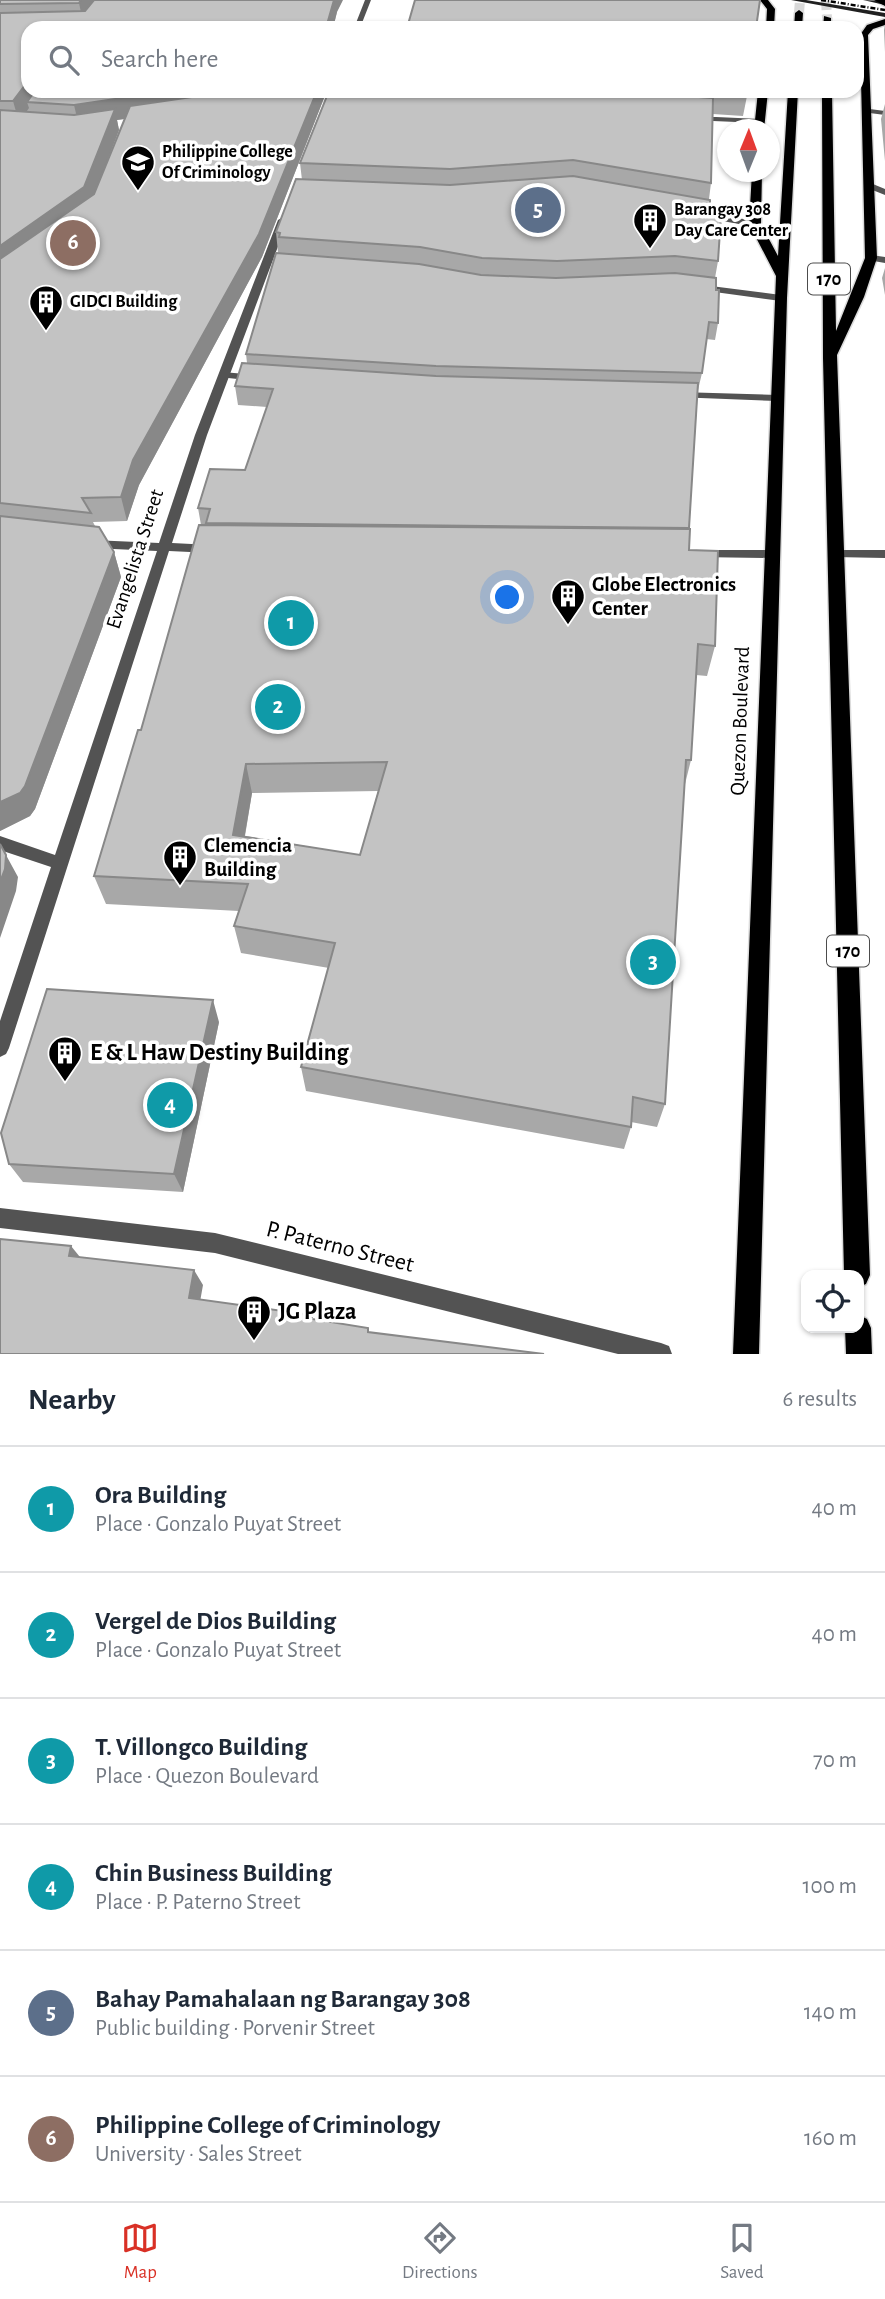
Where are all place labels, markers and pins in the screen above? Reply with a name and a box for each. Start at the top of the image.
school or university icon: Philippine College Of Criminology [119,143,157,192]
place label: Philippine College Of Criminology [162,143,293,182]
pin: 5 [515,184,561,236]
building icon: Barangay 308 Day Care Center [631,201,669,250]
place label: Barangay 308 Day Care Center [674,201,789,240]
pin: 6 [50,217,96,269]
building icon: GIDCI Building [27,283,65,332]
place label: GIDCI Building [70,293,178,311]
place label: Globe Electronics Center [592,574,736,619]
building icon: Globe Electronics Center [549,577,587,626]
pin: 1 [268,597,314,649]
pin: 2 [255,681,301,733]
place label: Clemencia Building [204,835,292,880]
building icon: Clemencia Building [161,838,199,887]
pin: 3 [630,936,676,988]
building icon: E & L Haw Destiny Building [46,1034,84,1083]
place label: E & L Haw Destiny Building [90,1041,349,1065]
pin: 4 [147,1079,193,1131]
building icon: JG Plaza [235,1293,273,1342]
place label: JG Plaza [278,1300,357,1324]

